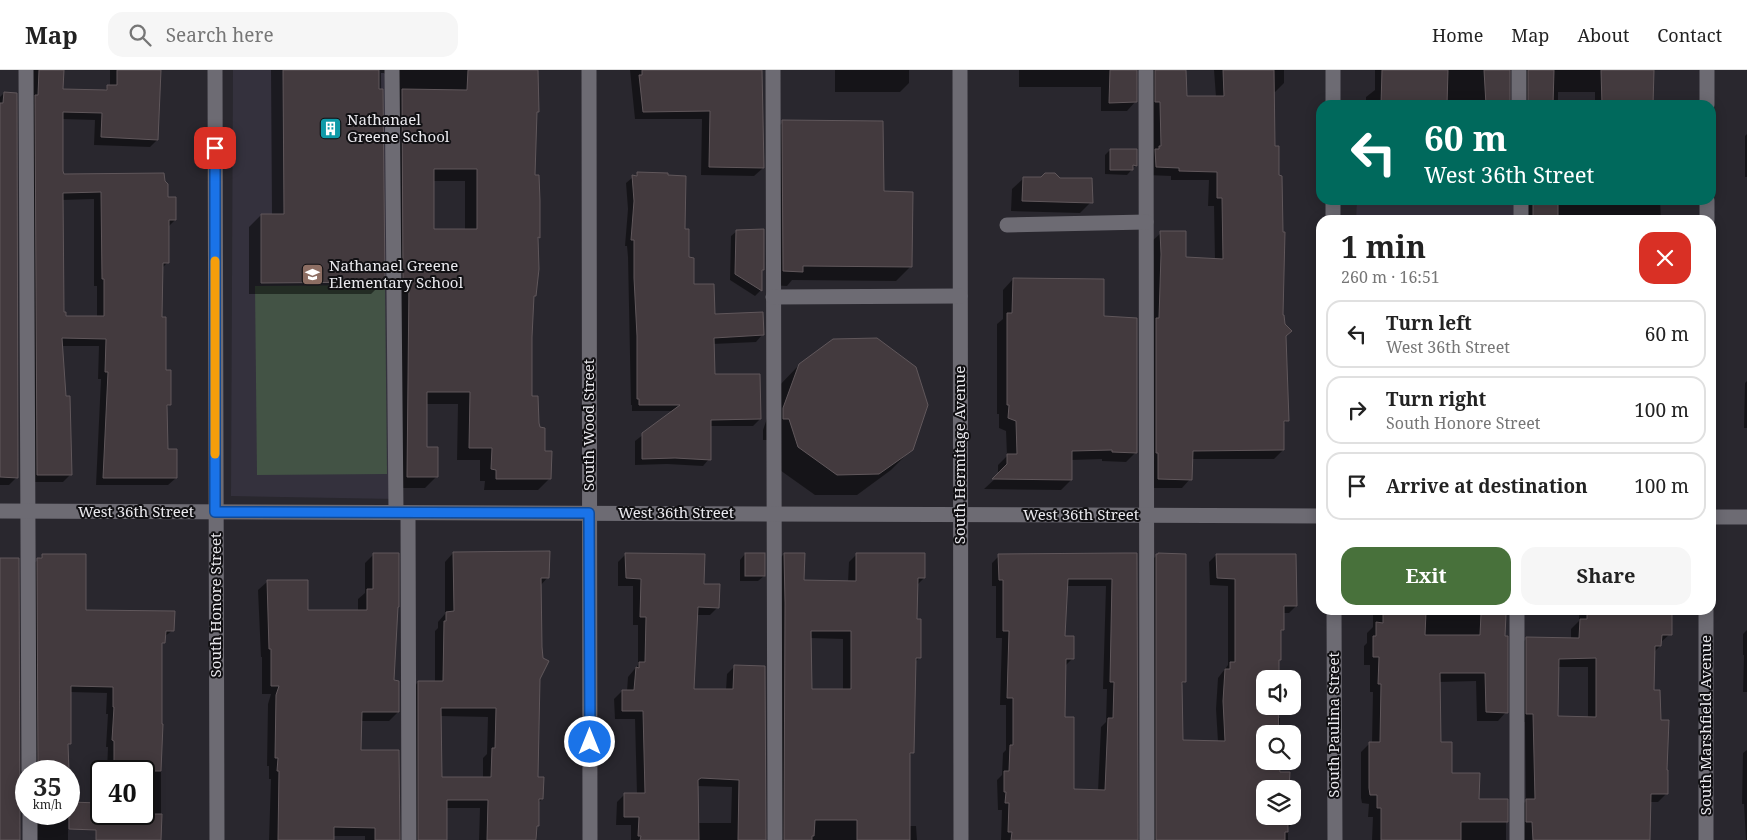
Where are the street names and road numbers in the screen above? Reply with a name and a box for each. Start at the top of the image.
street label: South Wood Street [578,359,598,491]
street label: South Hermitage Avenue [949,366,969,544]
street label: West 36th Street [78,501,194,521]
street label: West 36th Street [618,502,734,522]
street label: West 36th Street [1023,504,1139,524]
street label: South Honore Street [205,533,225,677]
street label: South Marshfield Avenue [1695,635,1715,815]
street label: South Paulina Street [1323,652,1343,798]

